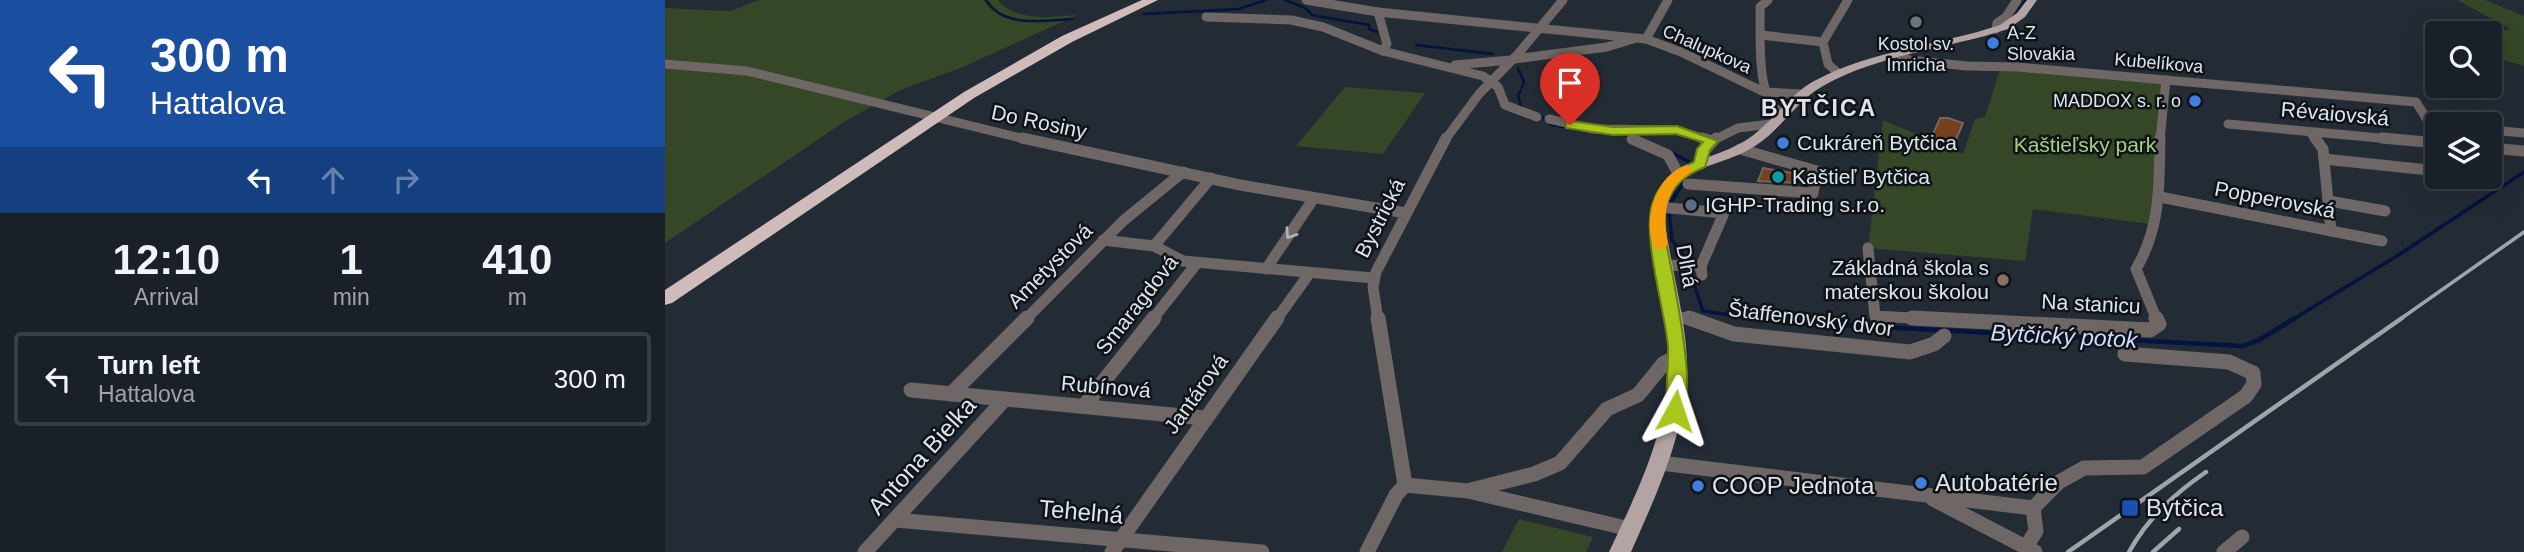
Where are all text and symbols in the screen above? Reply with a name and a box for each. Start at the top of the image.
marker: Kostol sv. Imricha [1908,14,1924,30]
street label: Chalupkova [1660,21,1755,78]
map controls [2425,21,2502,189]
button: search [2425,21,2502,98]
place label: A-Z Slovakia [2007,23,2076,64]
icon: left [35,28,126,119]
text: 300 m [150,28,289,82]
place label: Kostol sv. Imricha [1878,34,1954,75]
marker: A-Z Slovakia [1985,35,2001,51]
street label: Kubelíkova [2114,49,2205,77]
pin [1540,53,1600,125]
icon: arrive [1551,64,1589,102]
text: Hattalova [150,85,285,121]
place label: MADDOX s. r. o [2053,91,2181,111]
marker: MADDOX s. r. o [2187,93,2203,109]
district label: BYTČICA [1761,94,1877,121]
street label: Révaiovská [2280,97,2390,130]
street label: Do Rosiny [989,100,1089,143]
button: layers [2425,112,2502,189]
place label: Cukráreň Bytčica [1797,131,1957,154]
park label: Kaštieľsky park [2014,133,2157,156]
marker: Cukráreň Bytčica [1775,135,1791,151]
icon: left [241,161,279,199]
icon: ahead [314,161,352,199]
icon: right [387,161,425,199]
place label: Kaštieľ Bytčica [1792,165,1930,188]
marker: Kaštieľ Bytčica [1770,169,1786,185]
street label: Bystrická [1350,174,1409,261]
street label: Popperovská [2213,177,2338,223]
place label: IGHP-Trading s.r.o. [1705,193,1885,216]
marker: IGHP-Trading s.r.o. [1683,197,1699,213]
street label: Ametystová [1003,219,1097,313]
one-way arrow [1285,226,1298,239]
text: 12:10 [113,236,220,283]
text: 1 [339,236,363,283]
text: 410 [482,236,552,283]
street label: Dlhá [1672,243,1703,289]
street label: Smaragdová [1091,250,1183,359]
place label: Základná škola s materskou školou [1824,256,1989,303]
marker: Základná škola s materskou školou [1995,272,2011,288]
text: Arrival [134,284,199,310]
text: min [333,284,370,310]
text: m [508,284,527,310]
street label: Na stanicu [2041,289,2141,318]
street label: Štaffenovský dvor [1727,297,1895,340]
water label: Bytčický potok [1990,319,2140,353]
street label: Jantárová [1159,349,1232,438]
text: Turn left [98,350,200,380]
icon: left [39,360,77,398]
text: 300 m [554,364,626,394]
street label: Rubínová [1060,371,1152,402]
position arrow [1638,374,1712,448]
text: Hattalova [98,381,195,407]
street label: Antona Bielka [862,391,982,520]
place label: Autobatérie [1935,469,2058,496]
place label: COOP Jednota [1712,472,1875,499]
marker: Autobatérie [1913,475,1929,491]
marker: COOP Jednota [1690,478,1706,494]
street label: Tehelná [1038,494,1125,529]
place label: Bytčica [2146,494,2224,521]
marker: Bytčica [2120,498,2140,518]

